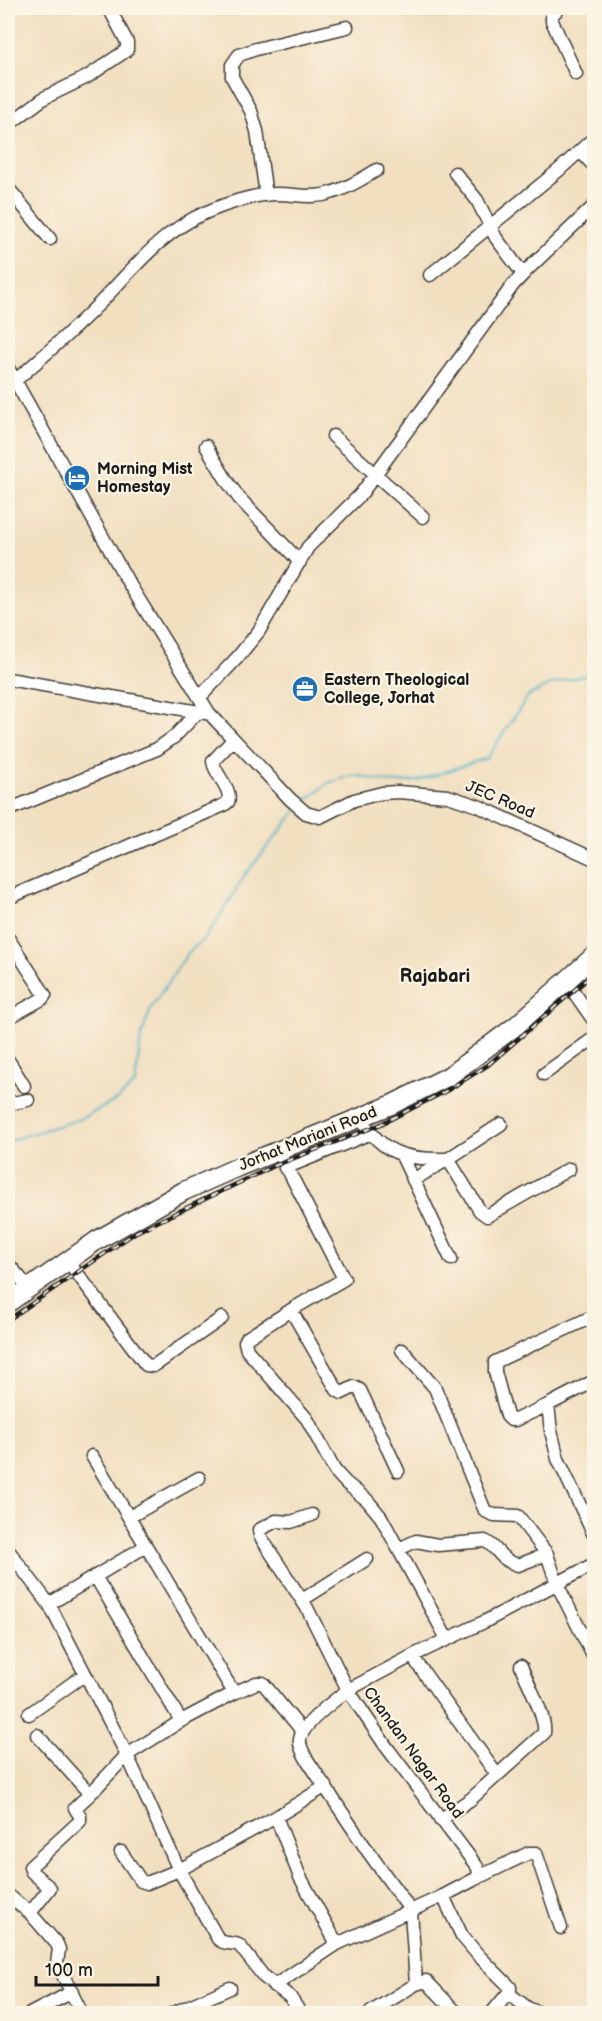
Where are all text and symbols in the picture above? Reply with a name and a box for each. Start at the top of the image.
place label: Morning Mist Homestay [97,460,193,497]
hotel icon: Morning Mist Homestay [62,463,92,493]
place label: Eastern Theological College, Jorhat [324,671,469,708]
office icon: Eastern Theological College, Jorhat [290,674,320,704]
street label: JEC Road [463,777,537,823]
district label: Rajabari [400,966,470,987]
street label: Jorhat Mariani Road [236,1103,380,1175]
street label: Chandan Nagar Road [359,1683,467,1823]
scale bar [36,1949,158,1987]
text: 100 m [45,1960,93,1981]

